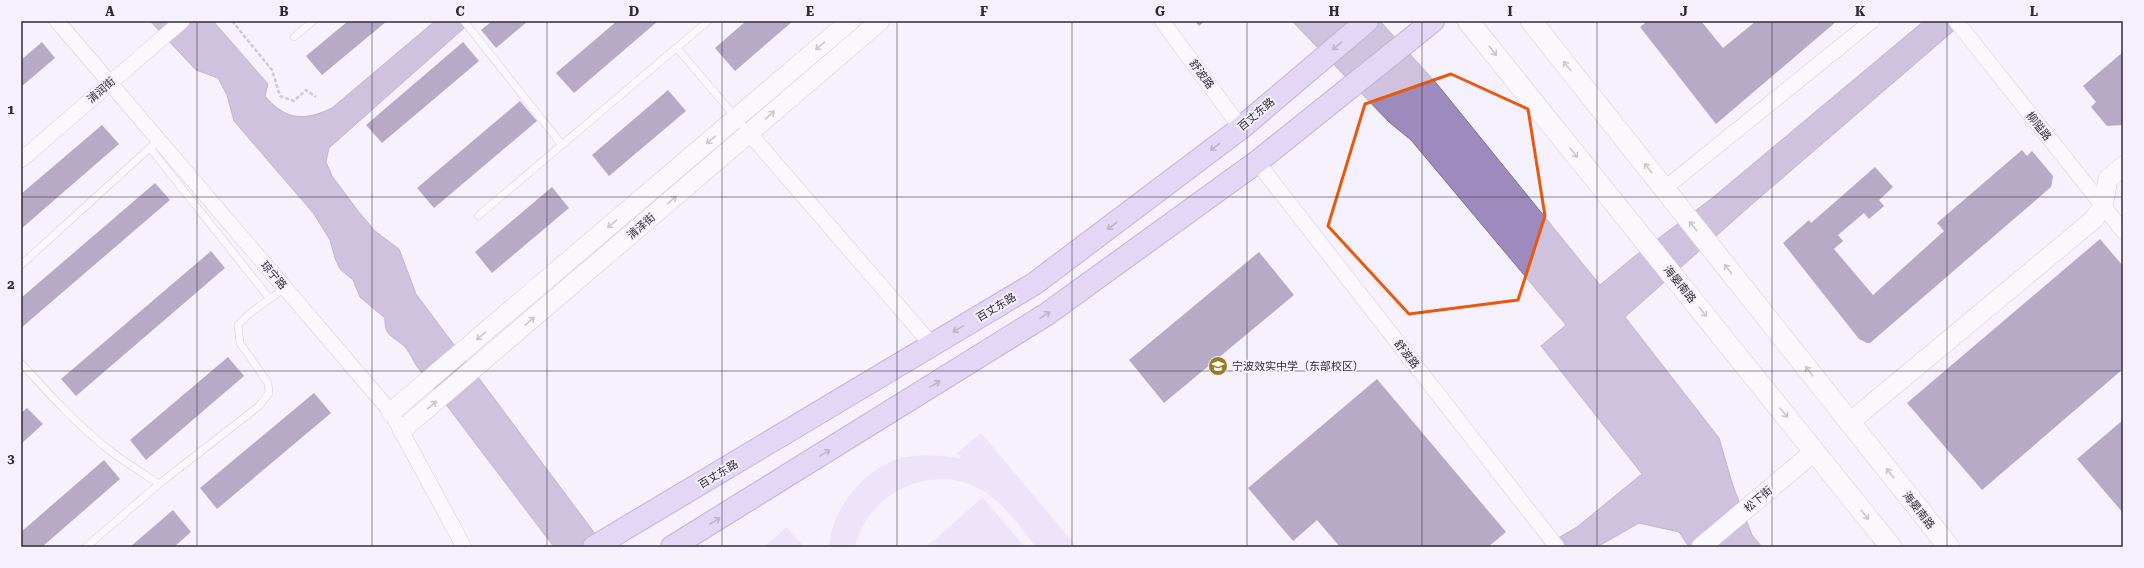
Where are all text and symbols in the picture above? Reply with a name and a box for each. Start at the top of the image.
text: A [105,4,115,19]
text: B [279,4,289,19]
text: C [455,4,465,19]
text: D [629,4,639,19]
text: E [806,4,814,19]
text: F [980,4,988,19]
text: G [1155,4,1165,19]
text: H [1329,4,1340,19]
text: I [1507,4,1513,19]
text: J [1680,4,1688,19]
text: K [1855,4,1866,19]
text: L [2030,4,2038,19]
one-way arrow [815,42,826,51]
one-way arrow [1331,42,1342,51]
one-way arrow [1488,46,1497,57]
street label: 舒波路 [1187,57,1217,91]
one-way arrow [1562,61,1571,72]
street label: 清润街 [85,75,118,106]
street label: 百丈东路 [1235,95,1277,134]
text: 1 [7,102,15,117]
street label: 柳隘路 [2023,109,2054,143]
one-way arrow [765,111,776,120]
one-way arrow [705,135,716,144]
one-way arrow [1210,143,1221,151]
one-way arrow [1570,147,1579,158]
one-way arrow [1643,163,1652,173]
one-way arrow [666,195,677,204]
street label: 清泽街 [625,211,658,242]
one-way arrow [606,220,617,229]
one-way arrow [1689,220,1698,231]
one-way arrow [1106,221,1117,230]
street label: 琼宁路 [258,259,289,292]
street label: 海晏南路 [1661,263,1699,306]
one-way arrow [1724,263,1732,274]
text: 2 [7,277,15,292]
street label: 百丈东路 [974,291,1018,324]
one-way arrow [1698,306,1707,317]
one-way arrow [1040,311,1051,319]
one-way arrow [525,316,536,325]
one-way arrow [952,326,964,334]
one-way arrow [476,331,486,340]
street label: 舒波路 [1391,337,1422,371]
school or university icon: 宁波效实中学（东部校区） [1207,355,1229,377]
place label: 宁波效实中学（东部校区） [1232,360,1364,373]
one-way arrow [1804,365,1813,376]
one-way arrow [929,379,941,387]
one-way arrow [426,401,437,410]
one-way arrow [1780,407,1788,418]
one-way arrow [819,448,831,456]
text: 3 [7,451,15,466]
street label: 百丈东路 [696,458,740,491]
one-way arrow [1885,467,1894,478]
street label: 松下街 [1742,484,1775,515]
street label: 海晏南路 [1900,489,1937,532]
one-way arrow [1861,509,1869,520]
one-way arrow [709,517,720,525]

